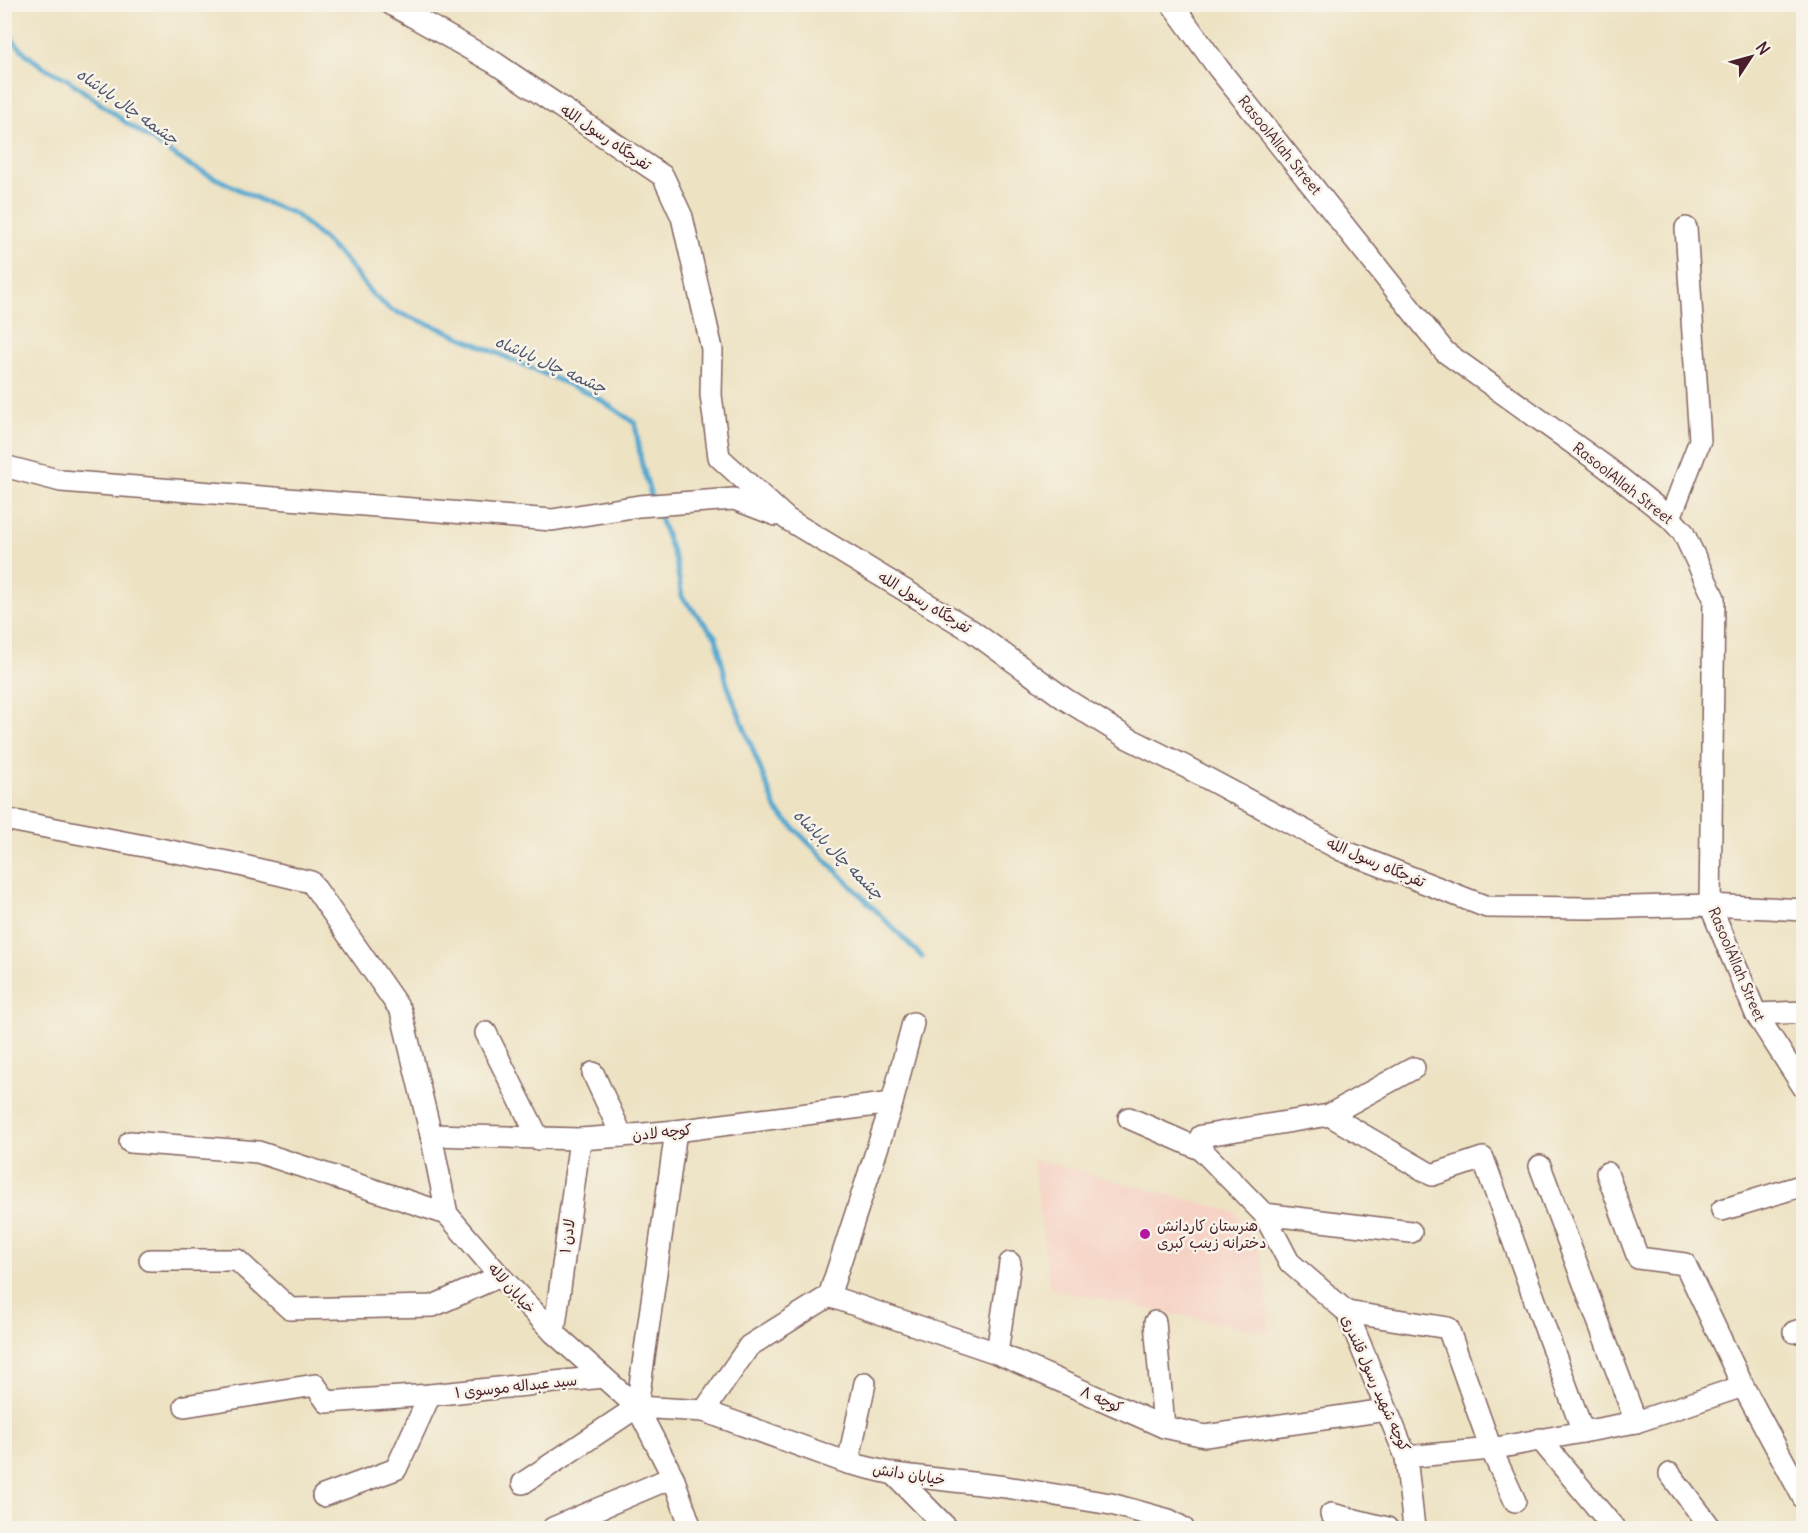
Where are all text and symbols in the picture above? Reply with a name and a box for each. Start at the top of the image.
north arrow [1721,27,1781,87]
text: N [1752,38,1774,59]
water label: چشمه چال باباشاه [73,63,184,150]
street label: RasoolAllah Street [1234,92,1326,198]
street label: تفرجگاه رسول الله [557,100,655,175]
water label: چشمه چال باباشاه [492,331,611,399]
street label: RasoolAllah Street [1569,438,1677,528]
street label: تفرجگاه رسول الله [875,567,976,638]
water label: چشمه چال باباشاه [789,805,889,905]
street label: تفرجگاه رسول الله [1324,833,1429,892]
street label: RasoolAllah Street [1704,904,1770,1024]
street label: کوچه لادن [631,1119,693,1146]
place label: هنرستان کاردانش دخترانه زینب کبری [1157,1216,1266,1252]
street label: لادن ۱ [555,1217,579,1255]
marker: هنرستان کاردانش دخترانه زینب کبری [1138,1227,1152,1241]
street label: خیابان لاله [484,1259,540,1317]
street label: کوچه شهید رسول قلندری [1336,1312,1415,1455]
street label: سید عبداله موسوی ۱ [454,1370,578,1402]
street label: کوچه ۸ [1077,1381,1126,1418]
street label: خیابان دانش [871,1459,947,1489]

